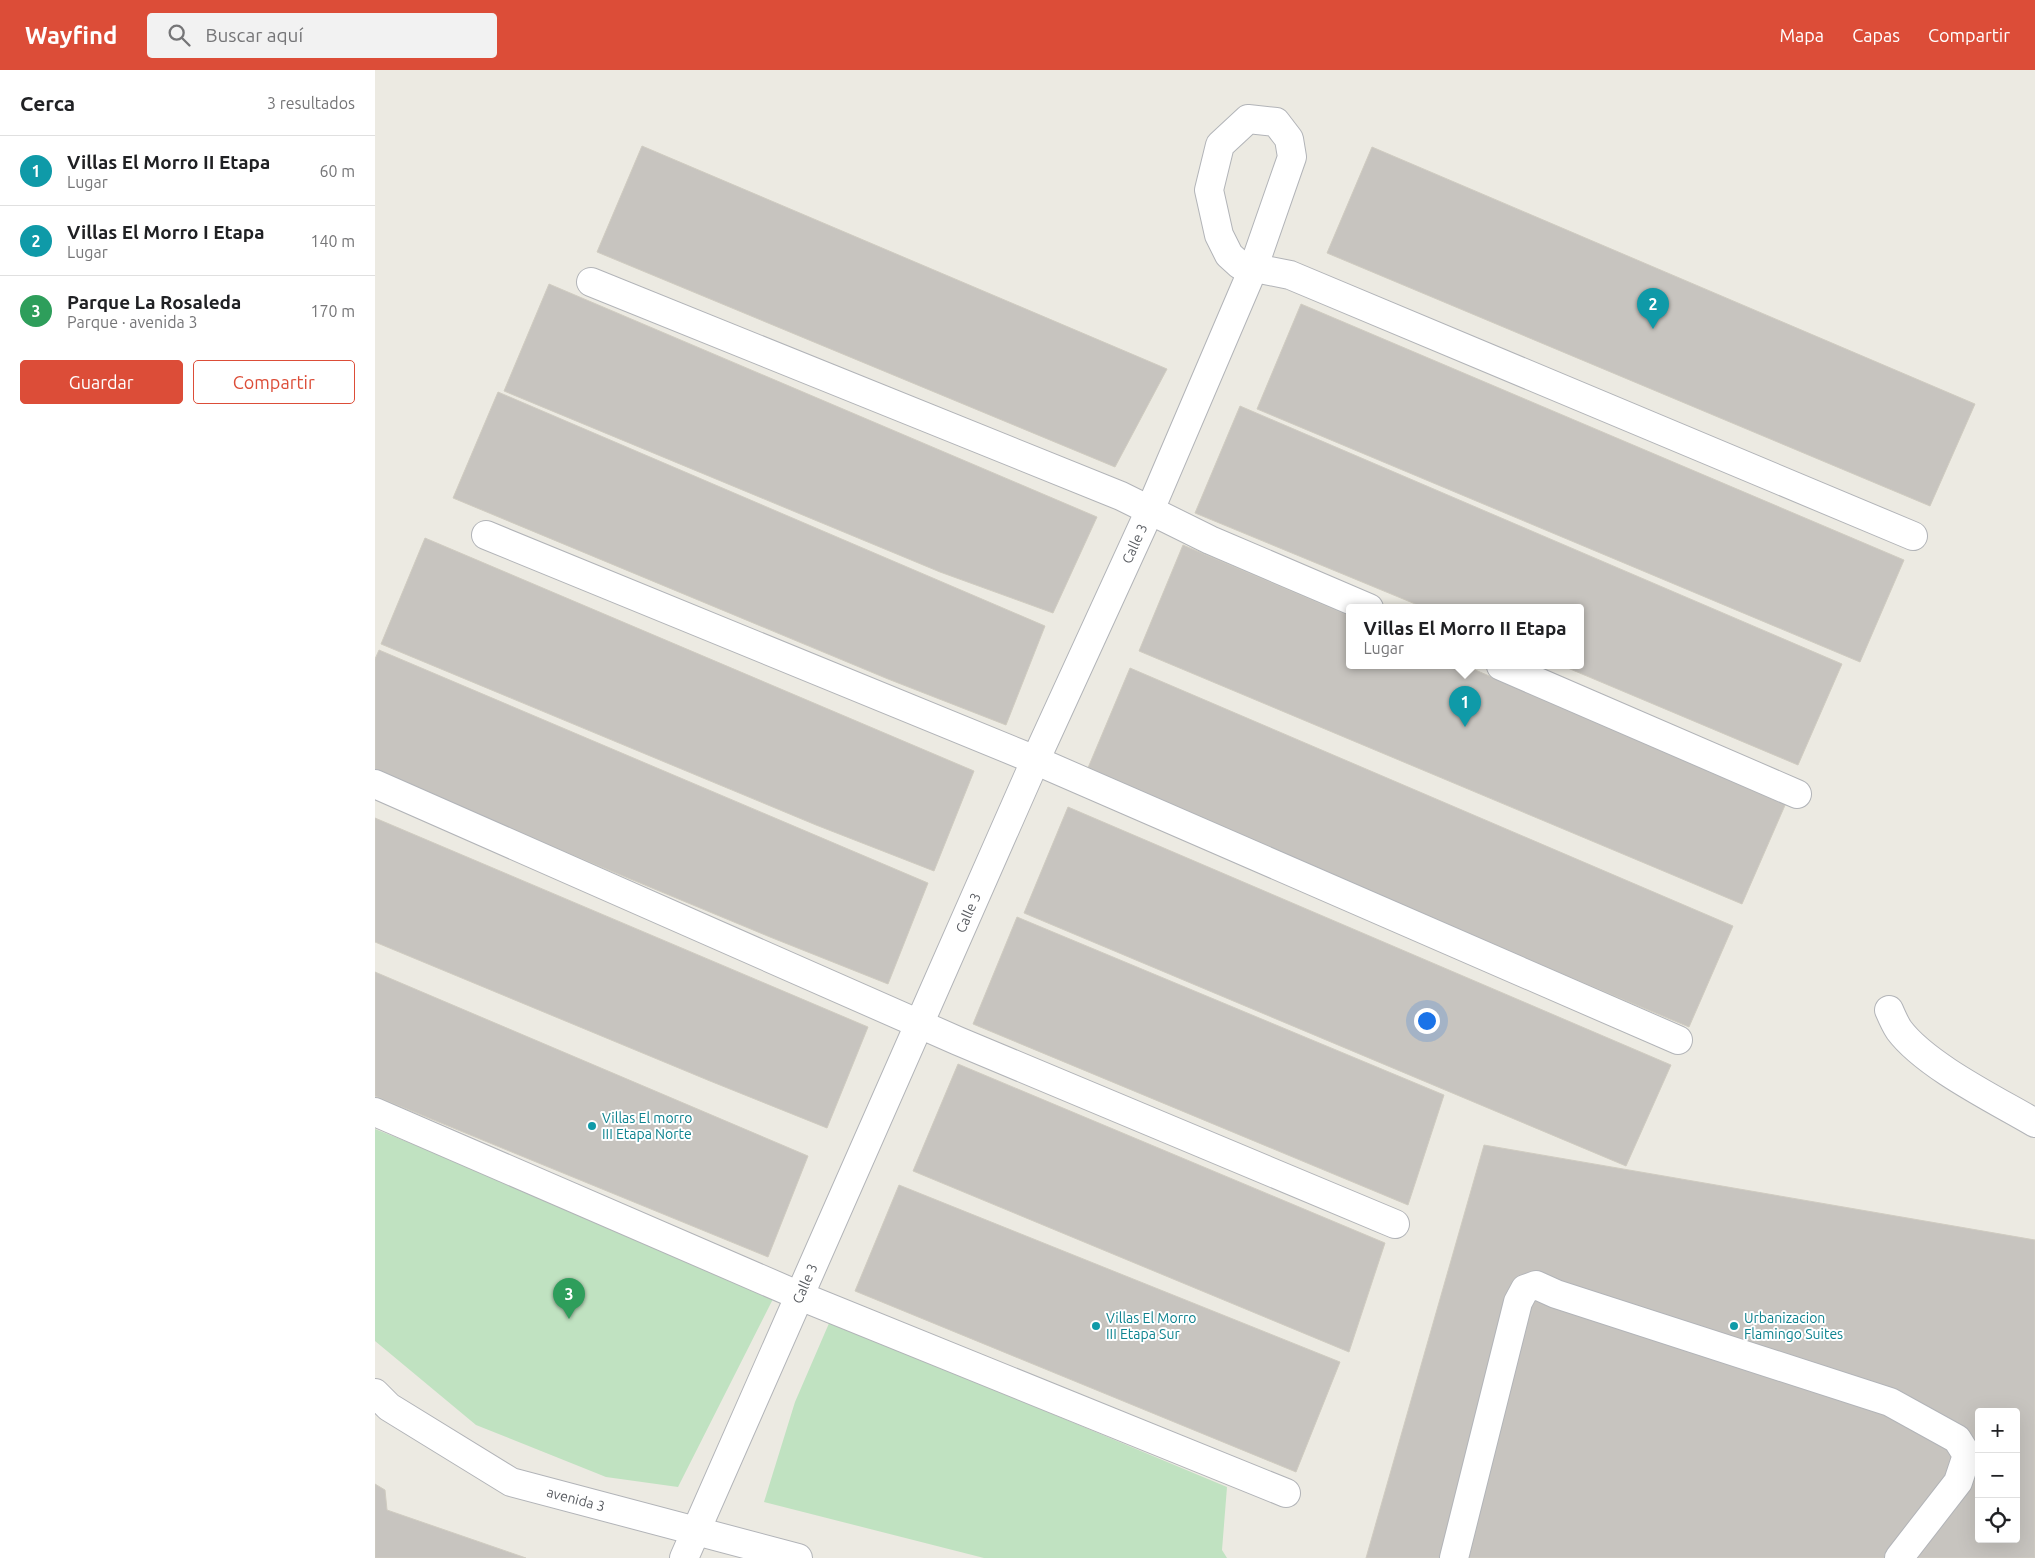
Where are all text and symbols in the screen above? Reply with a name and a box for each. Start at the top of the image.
search box [147,13,497,58]
icon: search [165,21,193,49]
text: Wayfind [25,22,117,49]
text: Buscar aquí [205,24,303,46]
text: Mapa [1779,25,1824,45]
text: Capas [1852,25,1900,45]
text: Compartir [1928,25,2010,45]
text: Cerca [20,91,75,115]
text: 3 resultados [267,94,355,112]
text: Villas El Morro II Etapa [67,151,270,173]
text: 1 [31,162,41,180]
text: 60 m [319,162,355,180]
text: Lugar [67,173,108,191]
text: Villas El Morro I Etapa [67,221,265,243]
text: 2 [31,232,41,250]
text: 140 m [310,232,355,250]
text: Lugar [67,243,108,261]
pin: 2 [1637,288,1669,329]
text: Parque La Rosaleda [67,291,241,313]
text: 3 [31,302,41,320]
text: 170 m [310,302,355,320]
text: Parque · avenida 3 [67,313,197,331]
button: Guardar [20,360,183,404]
button: Compartir [193,360,355,404]
street label: Calle 3 [1119,521,1151,566]
popup [1346,604,1584,669]
text: Villas El Morro II Etapa [1363,617,1567,639]
text: Lugar [1363,639,1404,657]
pin: 1 [1449,686,1481,727]
street label: Calle 3 [952,890,984,935]
your location [1414,1008,1440,1034]
place label: Villas El morro III Etapa Norte [602,1110,692,1142]
marker: Villas El morro III Etapa Norte [586,1120,598,1132]
street label: Calle 3 [789,1261,821,1306]
pin: 3 [553,1278,585,1319]
place label: Villas El Morro III Etapa Sur [1106,1310,1196,1342]
place label: Urbanizacion Flamingo Suites [1744,1310,1843,1342]
marker: Villas El Morro III Etapa Sur [1090,1320,1102,1332]
marker: Urbanizacion Flamingo Suites [1728,1320,1740,1332]
map controls [1975,1408,2020,1543]
button: + [1975,1408,2020,1453]
button: − [1975,1453,2020,1498]
street label: avenida 3 [545,1484,607,1515]
button: locate [1975,1498,2020,1543]

